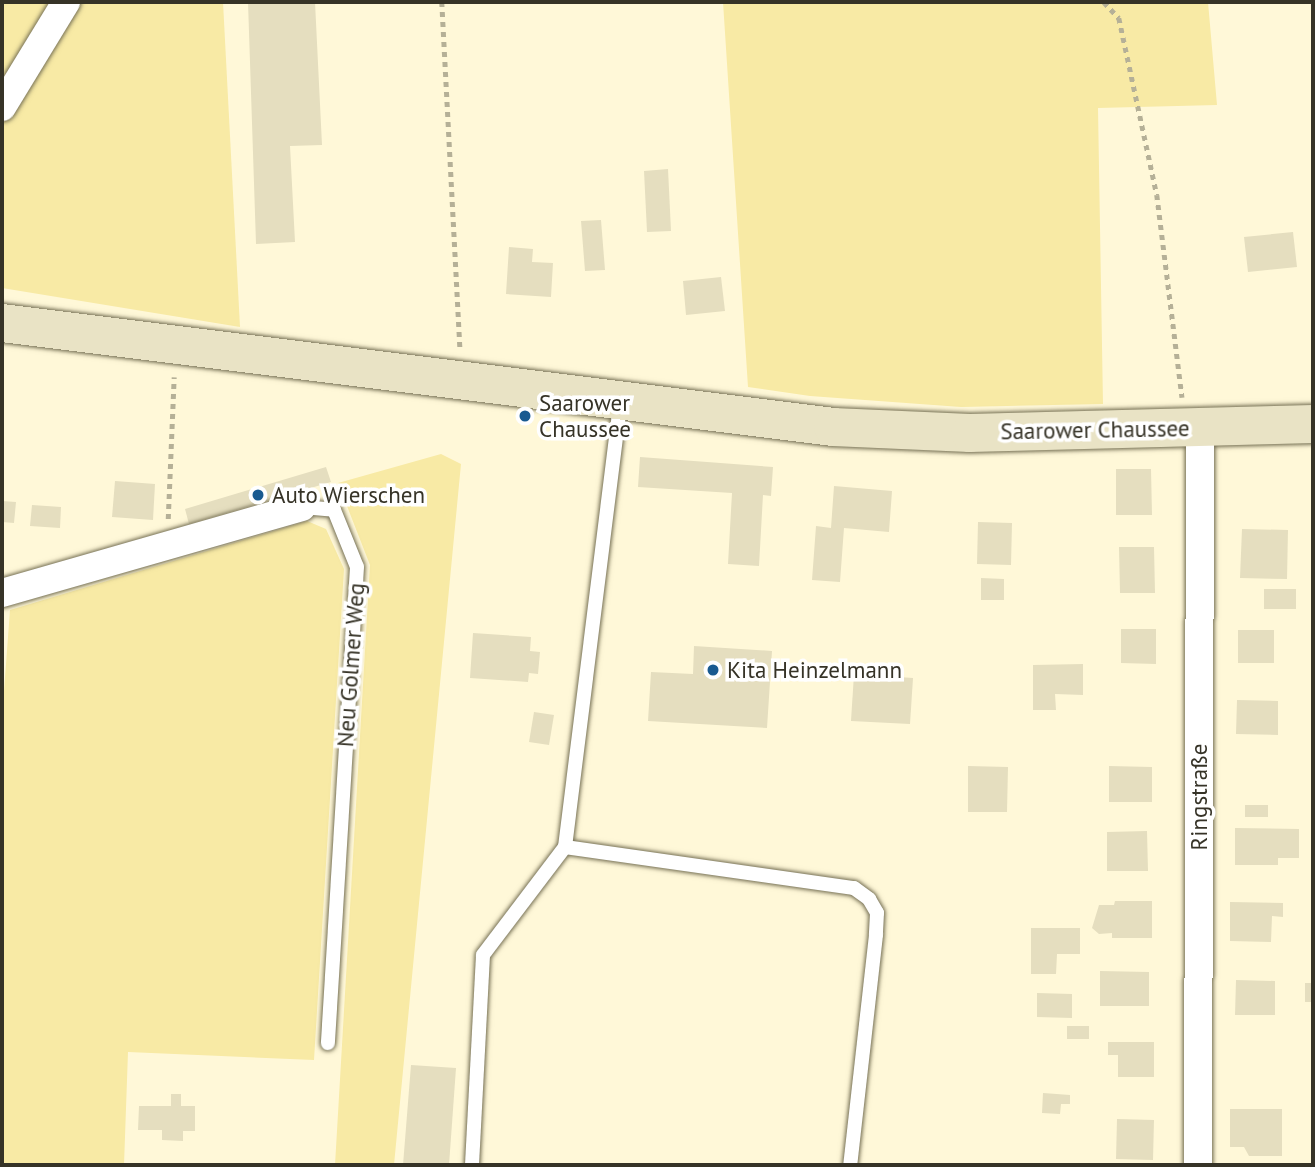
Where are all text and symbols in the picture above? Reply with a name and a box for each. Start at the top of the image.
place label: Saarower Chaussee [539,389,631,443]
marker: Saarower Chaussee [517,408,533,424]
street label: Saarower Chaussee [1000,415,1190,445]
place label: Auto Wierschen [272,481,425,509]
marker: Auto Wierschen [250,487,266,503]
street label: Neu Golmer Weg [331,582,371,748]
place label: Kita Heinzelmann [727,656,902,684]
marker: Kita Heinzelmann [705,662,721,678]
street label: Ringstraße [1185,744,1213,850]

